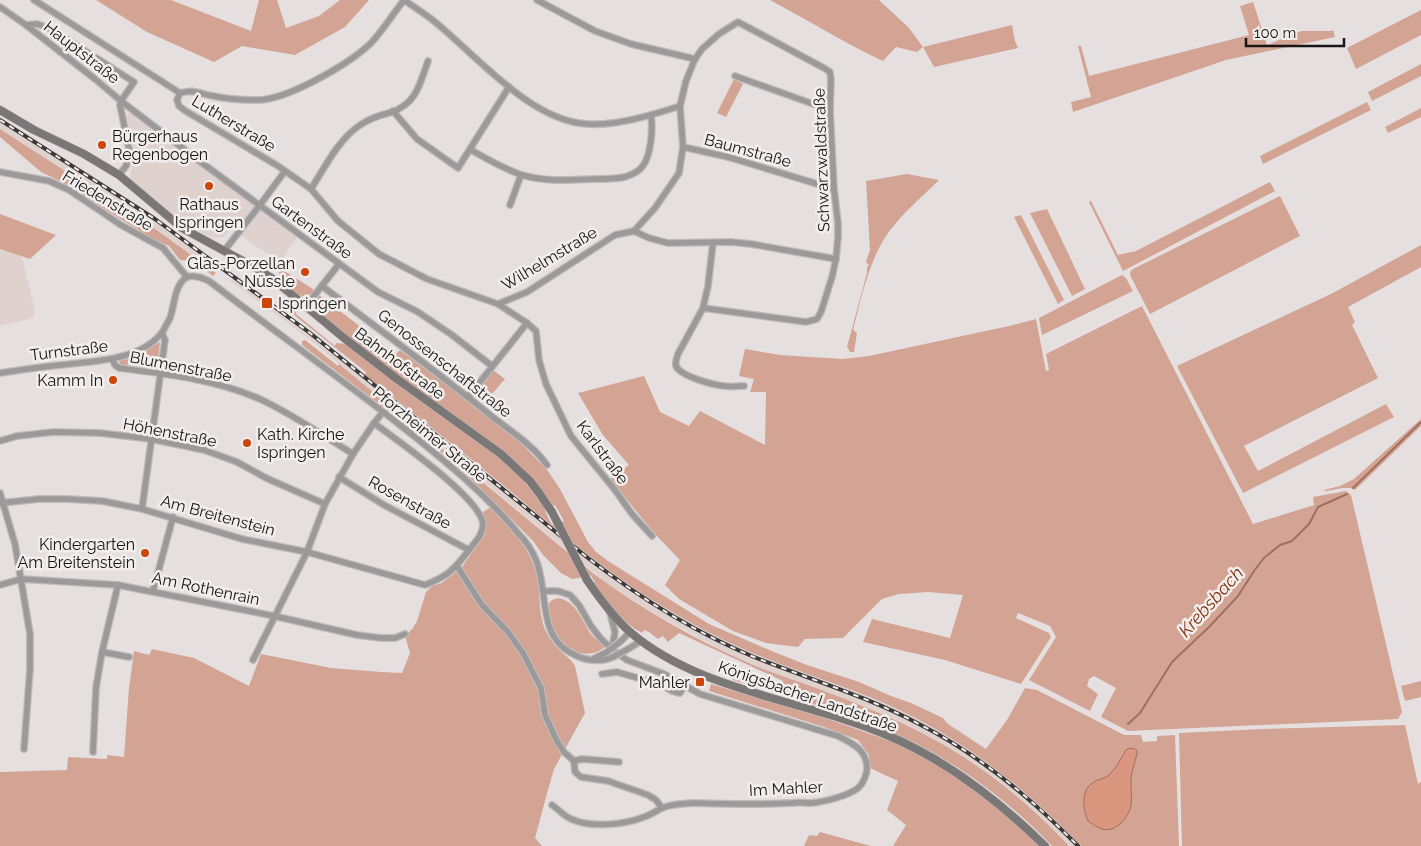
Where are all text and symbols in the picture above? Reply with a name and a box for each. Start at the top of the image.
scale bar [1246,15,1344,47]
street label: Hauptstraße [40,17,123,88]
text: 100 m [1254,24,1296,42]
street label: Schwarzwaldstraße [809,88,834,232]
street label: Lutherstraße [189,91,279,156]
place label: Bürgerhaus Regenbogen [112,127,208,164]
street label: Baumstraße [702,130,793,171]
marker: Bürgerhaus Regenbogen [96,139,108,151]
street label: Friedenstraße [59,166,156,235]
marker: Rathaus Ispringen [203,180,215,192]
street label: Gartenstraße [268,192,356,263]
place label: Rathaus Ispringen [175,195,243,232]
street label: Wilhelmstraße [498,222,600,294]
place label: Glas-Porzellan Nüssle [187,254,295,291]
marker: Glas-Porzellan Nüssle [299,266,311,278]
place label: Ispringen [278,294,347,313]
marker: Ispringen [260,296,274,310]
street label: Genossenschaftstraße [374,305,515,422]
street label: Bahnhofstraße [351,323,448,403]
street label: Turnstraße [29,336,109,365]
street label: Blumenstraße [128,347,234,386]
place label: Kamm In [37,371,103,390]
marker: Kamm In [107,374,119,386]
street label: Pforzheimer Straße [369,383,490,486]
street label: Höhenstraße [122,414,218,451]
street label: Karlstraße [573,417,633,488]
place label: Kath. Kirche Ispringen [257,425,344,462]
marker: Kath. Kirche Ispringen [241,437,253,449]
street label: Rosenstraße [365,472,454,533]
street label: Am Breitenstein [159,491,277,540]
place label: Kindergarten Am Breitenstein [17,535,135,572]
marker: Kindergarten Am Breitenstein [139,547,151,559]
water label: Krebsbach [1174,562,1247,641]
street label: Am Rothenrain [150,568,262,609]
street label: Königsbacher Landstraße [716,657,900,736]
place label: Mahler [639,673,690,692]
marker: Mahler [694,676,706,688]
street label: Im Mahler [749,777,824,800]

